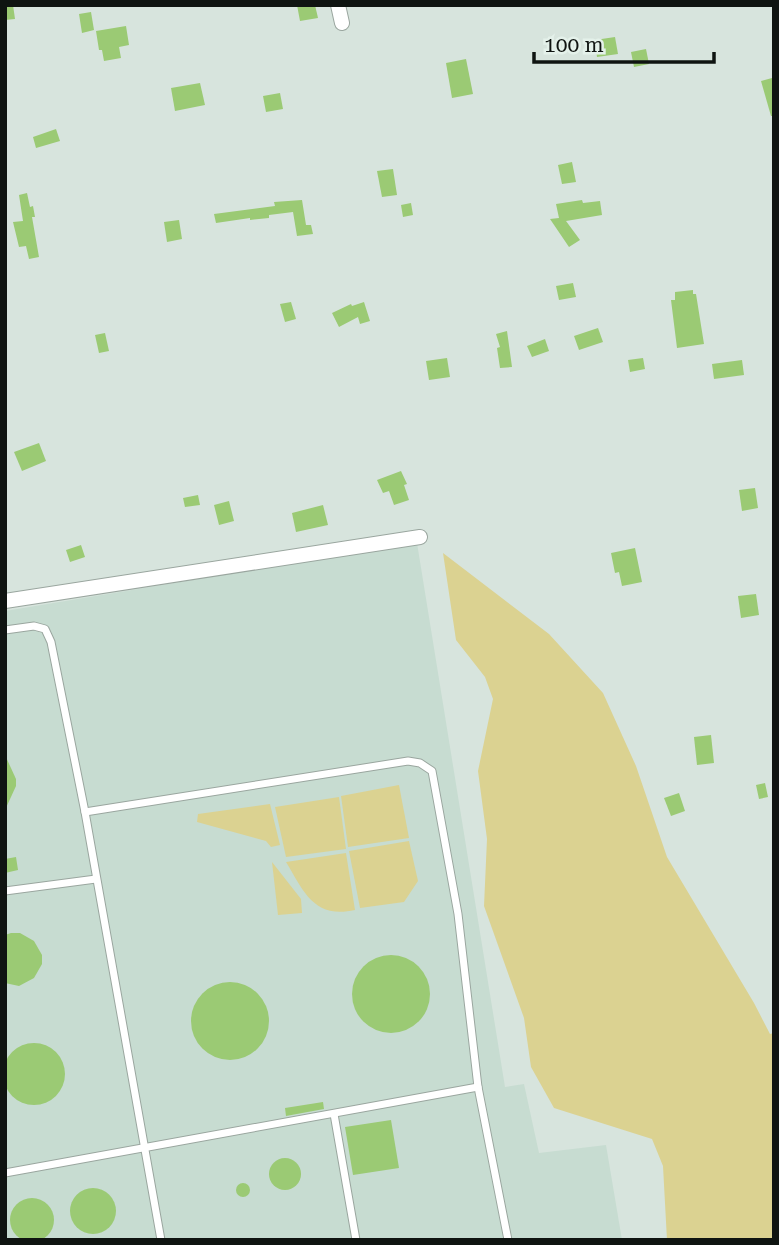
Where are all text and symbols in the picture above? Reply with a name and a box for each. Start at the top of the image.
scale bar [534,21,714,65]
text: 100 m [544,33,604,57]

